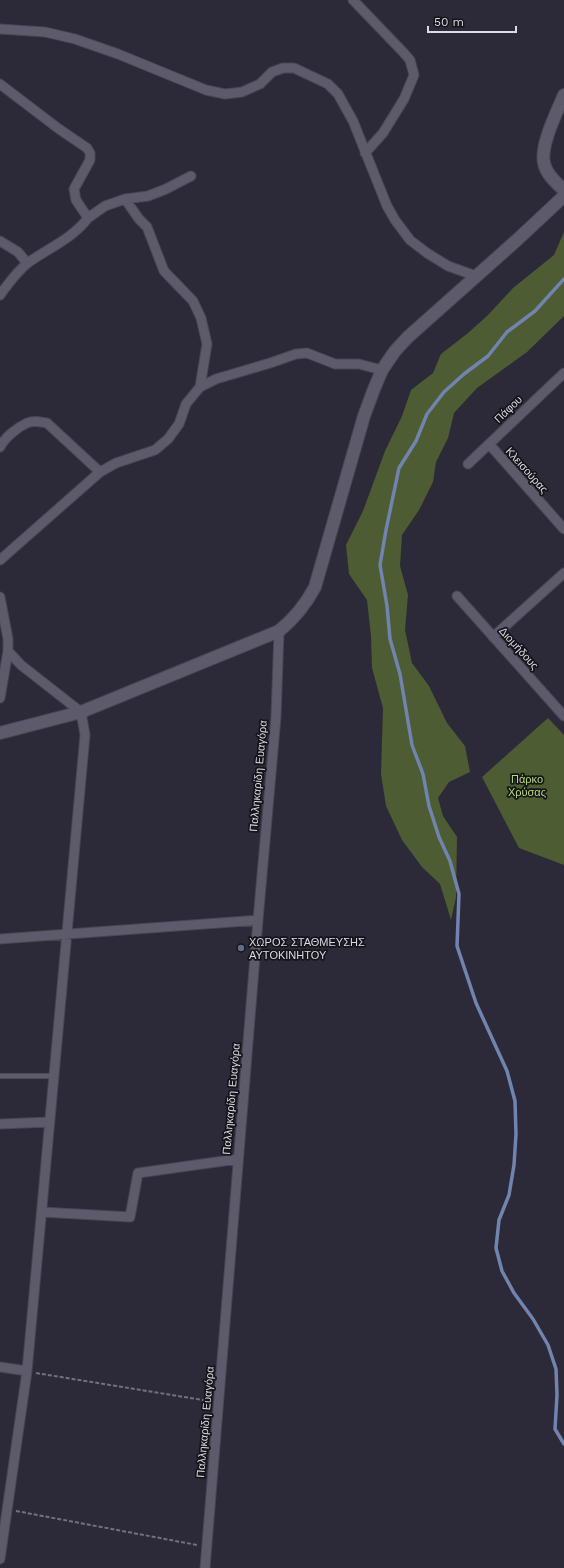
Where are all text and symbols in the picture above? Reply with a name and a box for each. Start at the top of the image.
scale bar [428,8,516,34]
text: 50 m [434,15,464,29]
street label: Πάφου [492,393,525,426]
street label: Κλεισούρας [503,445,551,496]
street label: Διομήδους [496,625,541,672]
street label: Παλληκαρίδη Ευαγόρα [247,719,270,832]
park label: Πάρκο Χρύσας [508,773,546,799]
place label: ΧΩΡΟΣ ΣΤΑΘΜΕΥΣΗΣ ΑΥΤΟΚΙΝΗΤΟΥ [249,936,365,962]
marker: ΧΩΡΟΣ ΣΤΑΘΜΕΥΣΗΣ ΑΥΤΟΚΙΝΗΤΟΥ [236,943,246,953]
street label: Παλληκαρίδη Ευαγόρα [220,1042,243,1155]
street label: Παλληκαρίδη Ευαγόρα [194,1365,217,1478]

